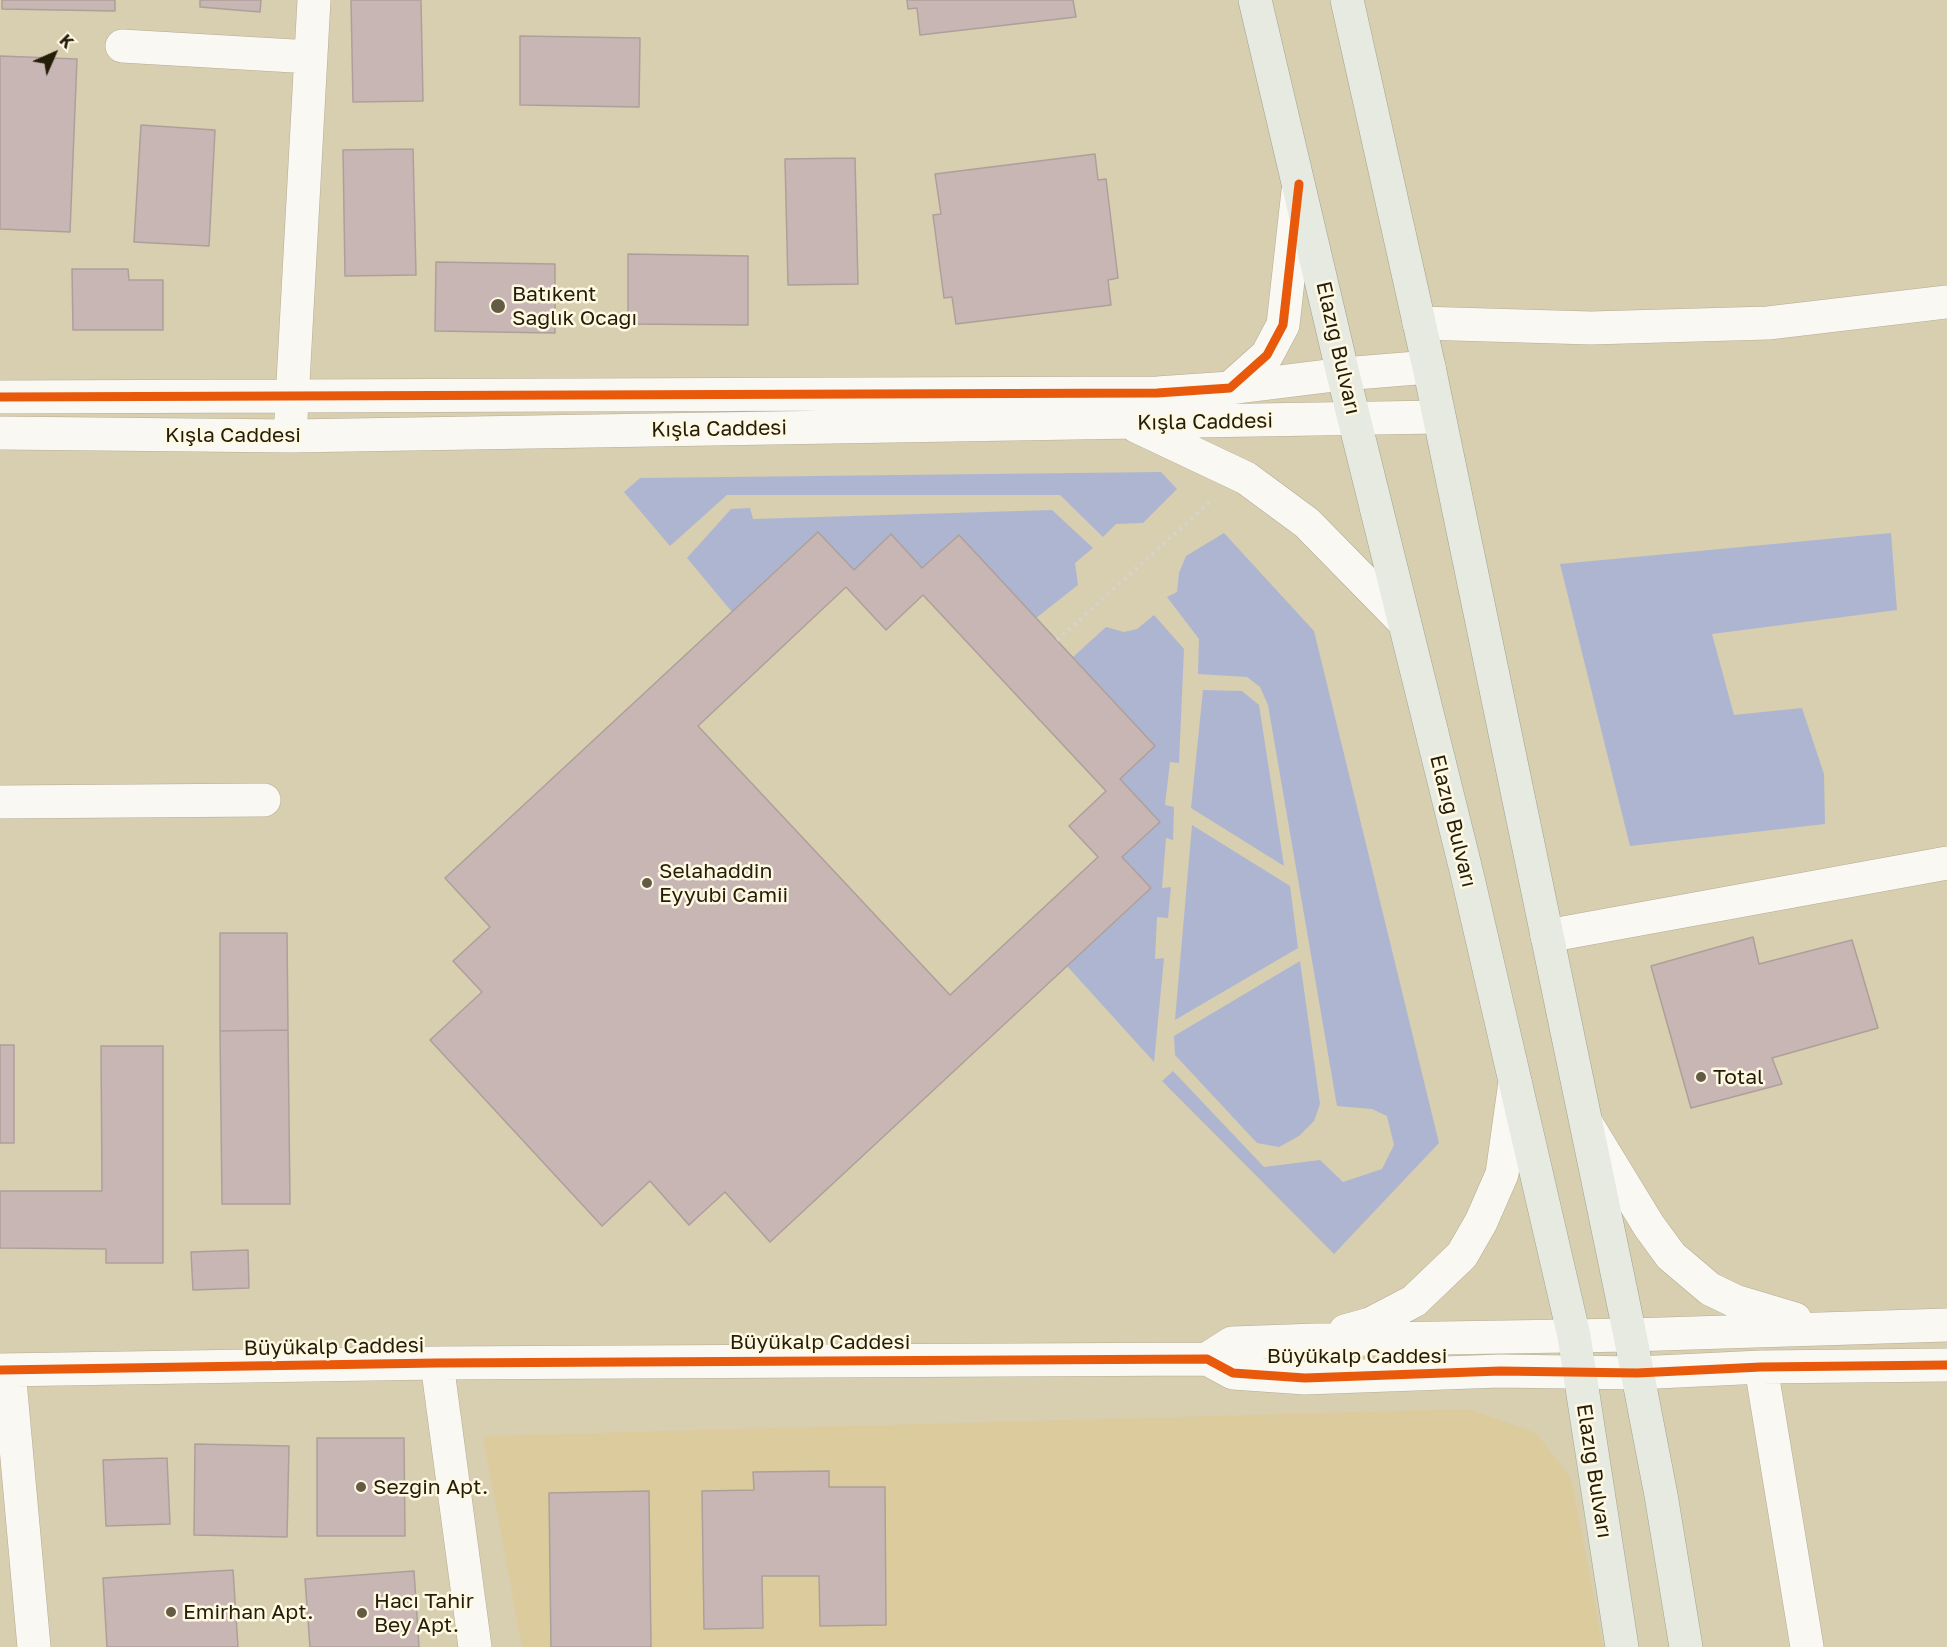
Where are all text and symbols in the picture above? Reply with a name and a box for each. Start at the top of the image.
north arrow [24,24,84,84]
text: K [56,30,78,52]
street label: Elazığ Bulvarı [1310,279,1366,417]
place label: Batıkent Saglık Ocagı [512,281,637,331]
marker: Batıkent Saglık Ocagı [489,297,507,315]
street label: Kışla Caddesi [1137,408,1273,436]
street label: Kışla Caddesi [651,415,787,443]
street label: Kışla Caddesi [165,422,301,448]
street label: Elazığ Bulvarı [1424,752,1482,890]
place label: Selahaddin Eyyubi Camii [659,858,788,908]
marker: Selahaddin Eyyubi Camii [640,876,654,890]
place label: Total [1713,1064,1764,1090]
marker: Total [1694,1070,1708,1084]
street label: Büyükalp Caddesi [730,1329,910,1355]
street label: Büyükalp Caddesi [244,1333,424,1361]
street label: Büyükalp Caddesi [1267,1343,1447,1369]
street label: Elazığ Bulvarı [1571,1402,1617,1540]
place label: Sezgin Apt. [373,1474,488,1500]
marker: Sezgin Apt. [354,1480,368,1494]
place label: Hacı Tahir Bey Apt. [374,1588,474,1638]
place label: Emirhan Apt. [183,1599,313,1625]
marker: Emirhan Apt. [164,1605,178,1619]
marker: Hacı Tahir Bey Apt. [355,1606,369,1620]

